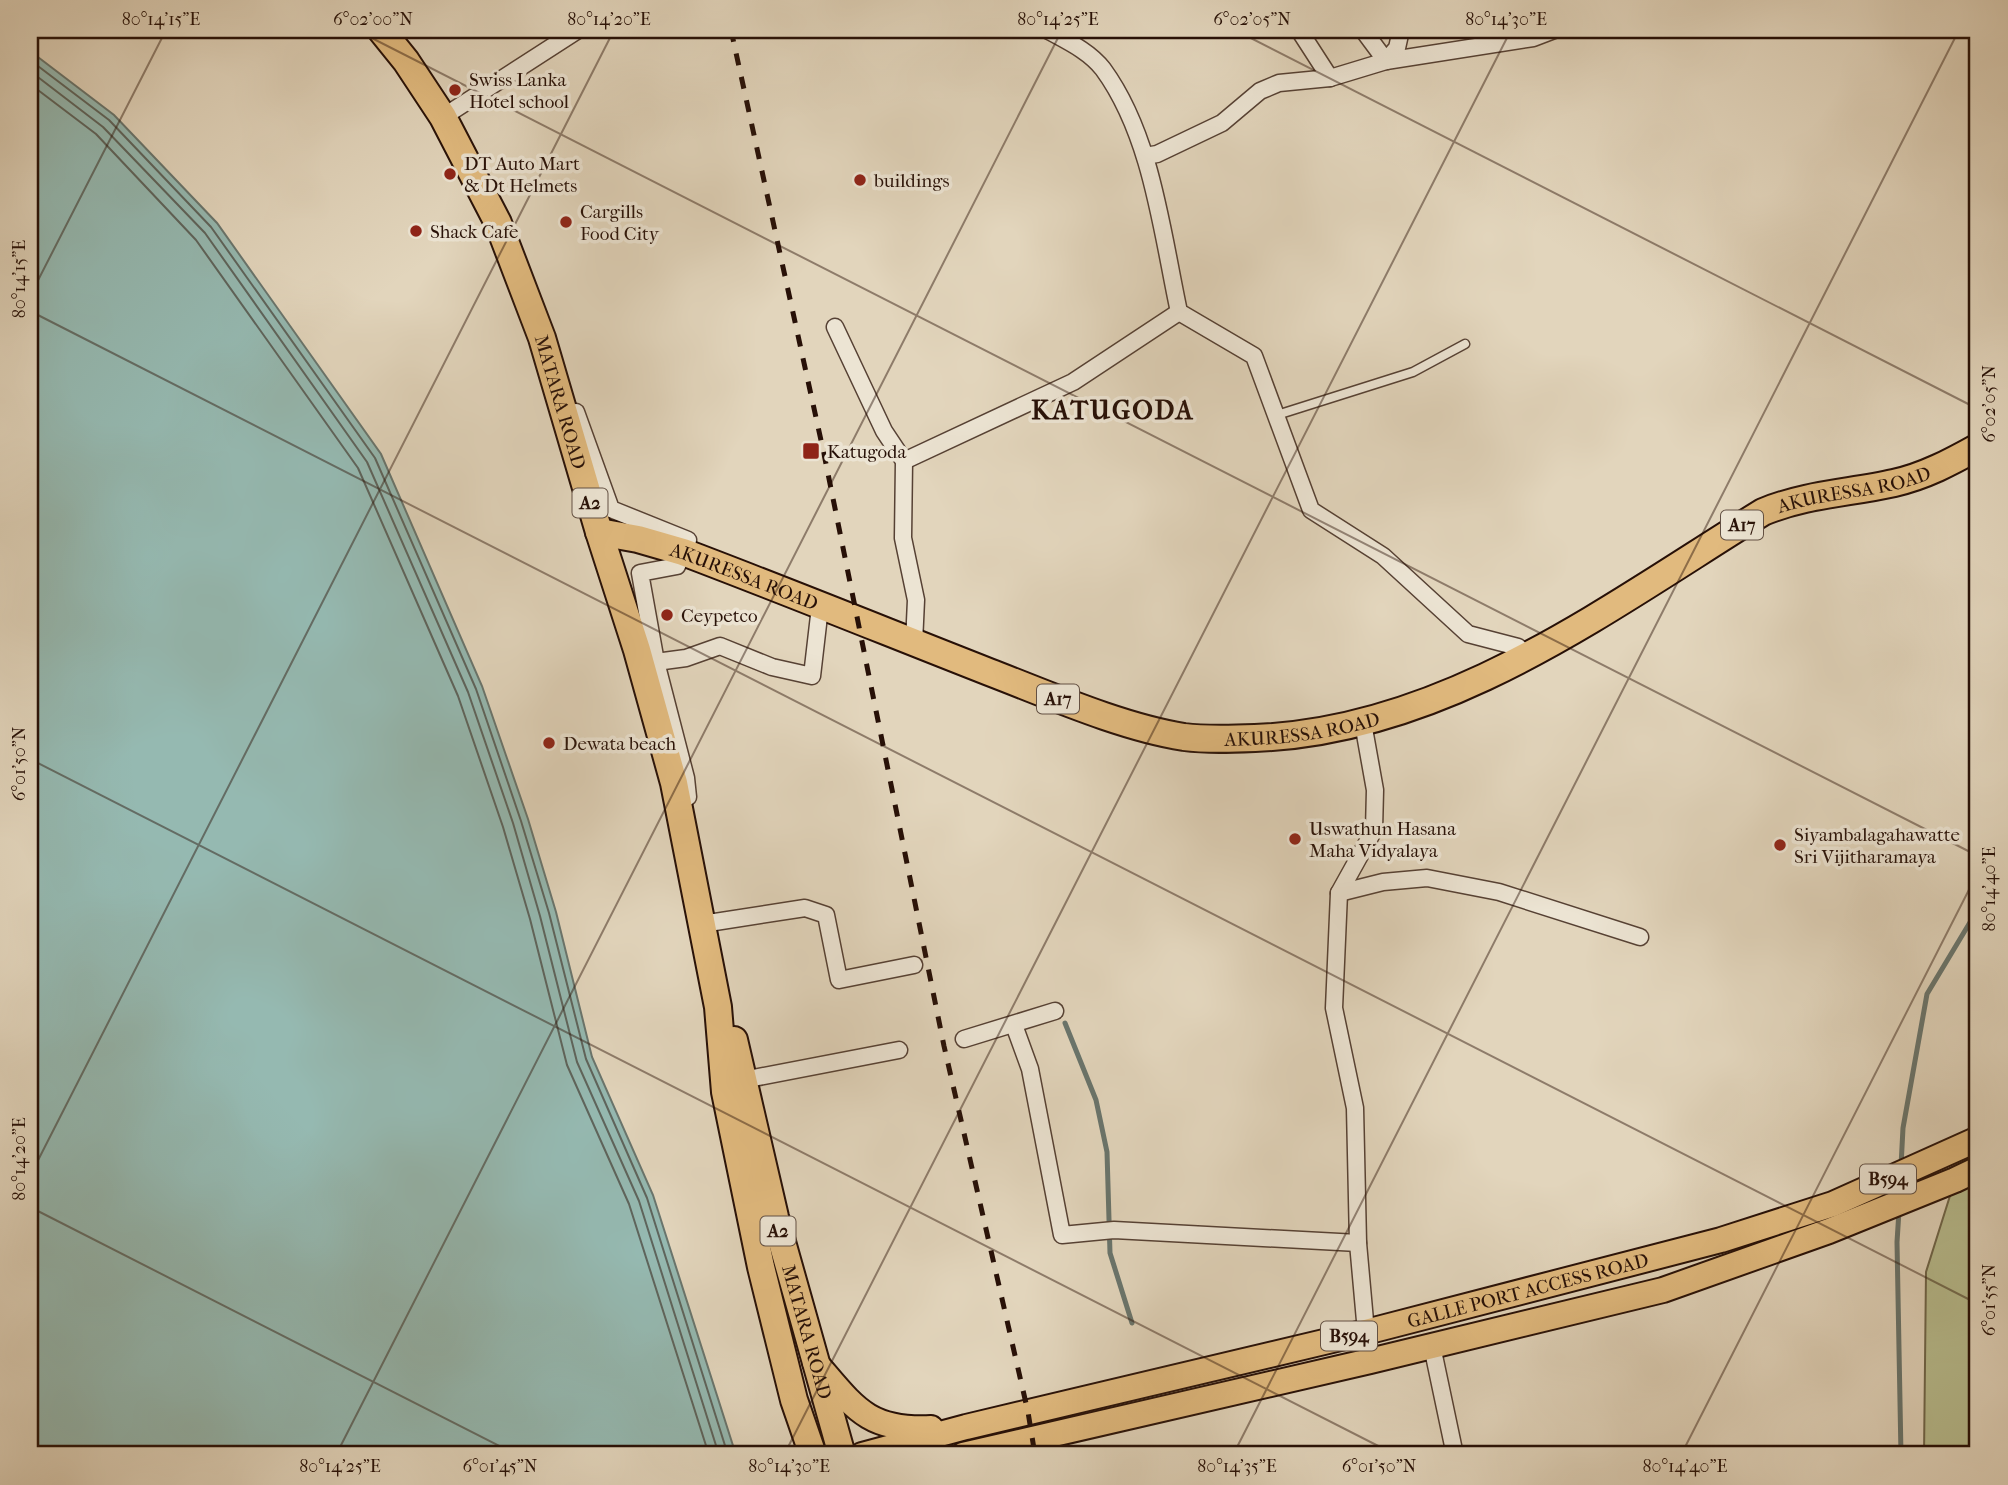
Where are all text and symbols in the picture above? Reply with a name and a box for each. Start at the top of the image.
text: 80°14'15"E [122,9,200,30]
text: 6°02'00"N [333,9,413,30]
text: 80°14'20"E [567,9,651,30]
text: 80°14'25"E [1017,9,1099,30]
text: 6°02'05"N [1213,9,1291,30]
text: 80°14'30"E [1465,9,1547,30]
place label: Swiss Lanka Hotel school [469,69,569,113]
marker: Swiss Lanka Hotel school [447,82,463,98]
place label: DT Auto Mart & Dt Helmets [464,153,580,197]
marker: DT Auto Mart & Dt Helmets [442,166,458,182]
place label: buildings [873,170,949,192]
marker: buildings [852,172,868,188]
place label: Cargills Food City [580,201,660,245]
marker: Cargills Food City [558,214,574,230]
place label: Shack Cafe [430,221,518,243]
marker: Shack Cafe [408,223,424,239]
text: 80°14'15"E [9,240,30,318]
street label: MATARA ROAD [530,332,590,472]
text: 6°02'05"N [1979,365,2000,443]
district label: KATUGODA [1031,395,1195,426]
marker: Katugoda [801,441,821,461]
place label: Katugoda [827,441,906,463]
street label: AKURESSA ROAD [1774,462,1934,518]
road number: A2 [572,489,608,518]
road number: A17 [1721,510,1763,540]
street label: AKURESSA ROAD [666,539,821,615]
place label: Ceypetco [681,605,758,627]
marker: Ceypetco [659,607,675,623]
road number: A17 [1037,684,1079,714]
street label: AKURESSA ROAD [1223,708,1382,751]
text: 6°01'50"N [9,726,30,801]
place label: Dewata beach [563,733,677,755]
marker: Dewata beach [541,735,557,751]
place label: Uswathun Hasana Maha Vidyalaya [1309,818,1456,862]
place label: Siyambalagahawatte Sri Vijitharamaya [1794,824,1960,868]
marker: Uswathun Hasana Maha Vidyalaya [1287,831,1303,847]
marker: Siyambalagahawatte Sri Vijitharamaya [1772,837,1788,853]
text: 80°14'40"E [1979,846,2000,932]
text: 80°14'20"E [9,1117,30,1201]
road number: B594 [1860,1164,1916,1194]
road number: A2 [760,1216,796,1246]
street label: GALLE PORT ACCESS ROAD [1405,1249,1651,1333]
street label: MATARA ROAD [777,1262,836,1402]
text: 6°01'55"N [1979,1263,2000,1336]
road number: B594 [1321,1322,1377,1350]
text: 80°14'25"E [299,1456,381,1477]
text: 6°01'45"N [462,1456,538,1477]
text: 80°14'30"E [748,1456,830,1477]
text: 80°14'35"E [1197,1456,1277,1477]
text: 6°01'50"N [1342,1456,1417,1477]
text: 80°14'40"E [1643,1456,1728,1477]

